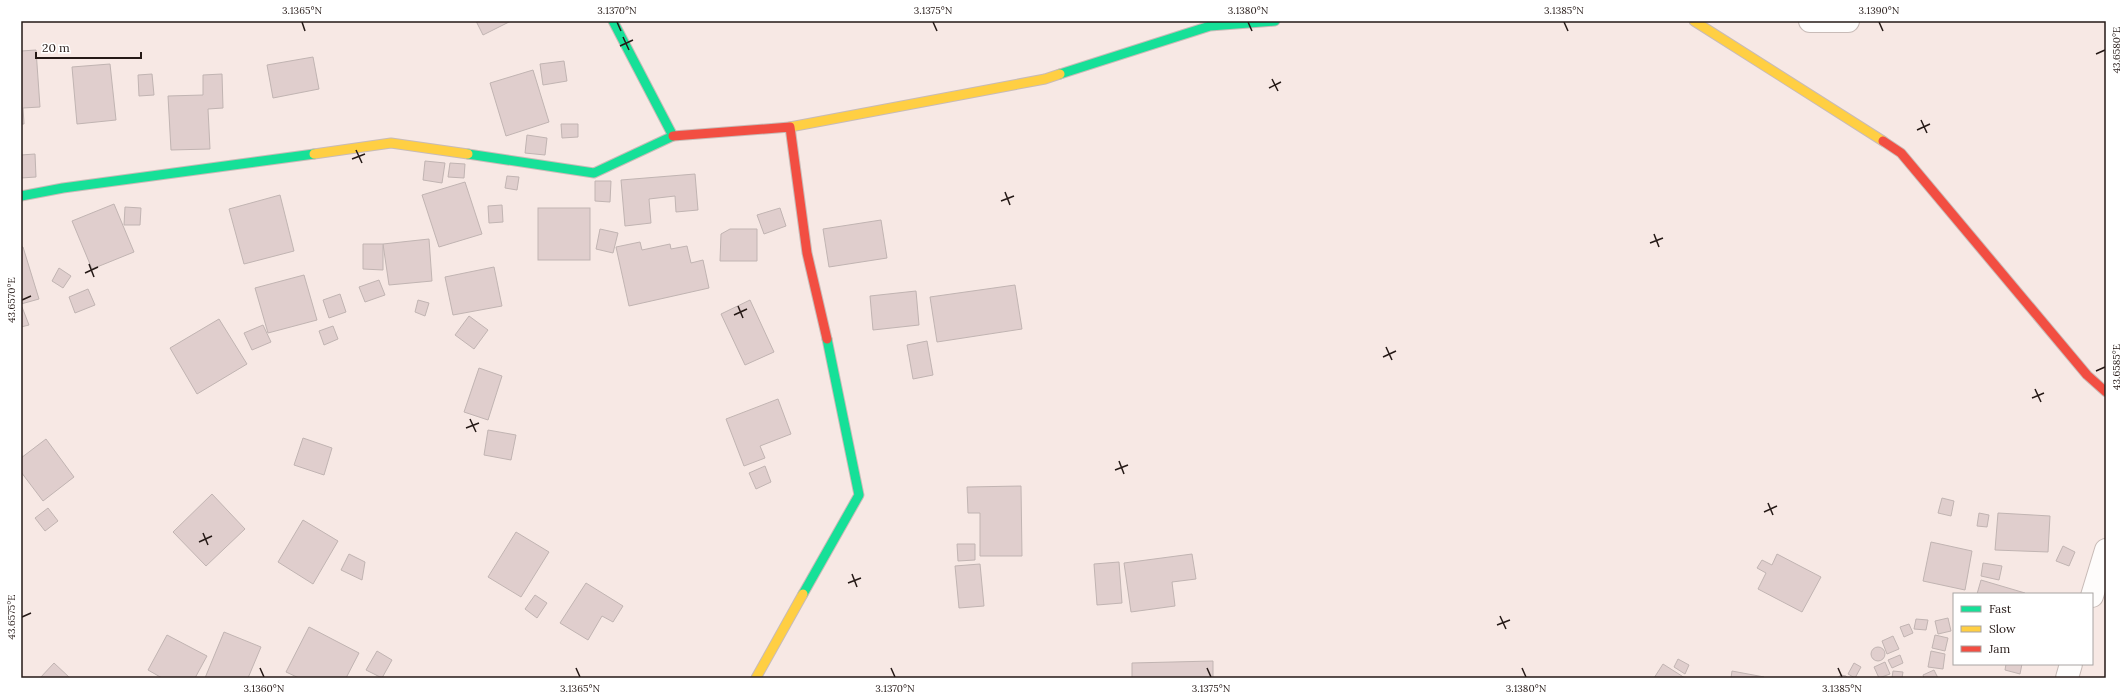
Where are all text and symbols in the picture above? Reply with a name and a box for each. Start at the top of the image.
text: 3.1365°N [282,4,322,17]
text: 3.1370°N [597,4,637,17]
text: 3.1375°N [914,4,953,17]
text: 3.1380°N [1228,4,1269,17]
text: 3.1385°N [1544,4,1584,17]
text: 3.1390°N [1859,4,1900,17]
text: 43.6580°E [2110,27,2123,73]
scale bar [36,34,141,60]
text: 20 m [42,40,70,55]
text: 43.6570°E [5,277,18,323]
text: 43.6585°E [2110,344,2123,390]
legend [1953,593,2093,665]
text: 43.6575°E [5,595,18,639]
text: Fast [1989,601,2012,616]
text: Slow [1989,621,2016,636]
text: Jam [1988,641,2010,656]
text: 3.1360°N [244,682,285,695]
text: 3.1365°N [560,682,600,695]
text: 3.1370°N [875,682,915,695]
text: 3.1375°N [1192,682,1231,695]
text: 3.1380°N [1506,682,1547,695]
text: 3.1385°N [1822,682,1862,695]

